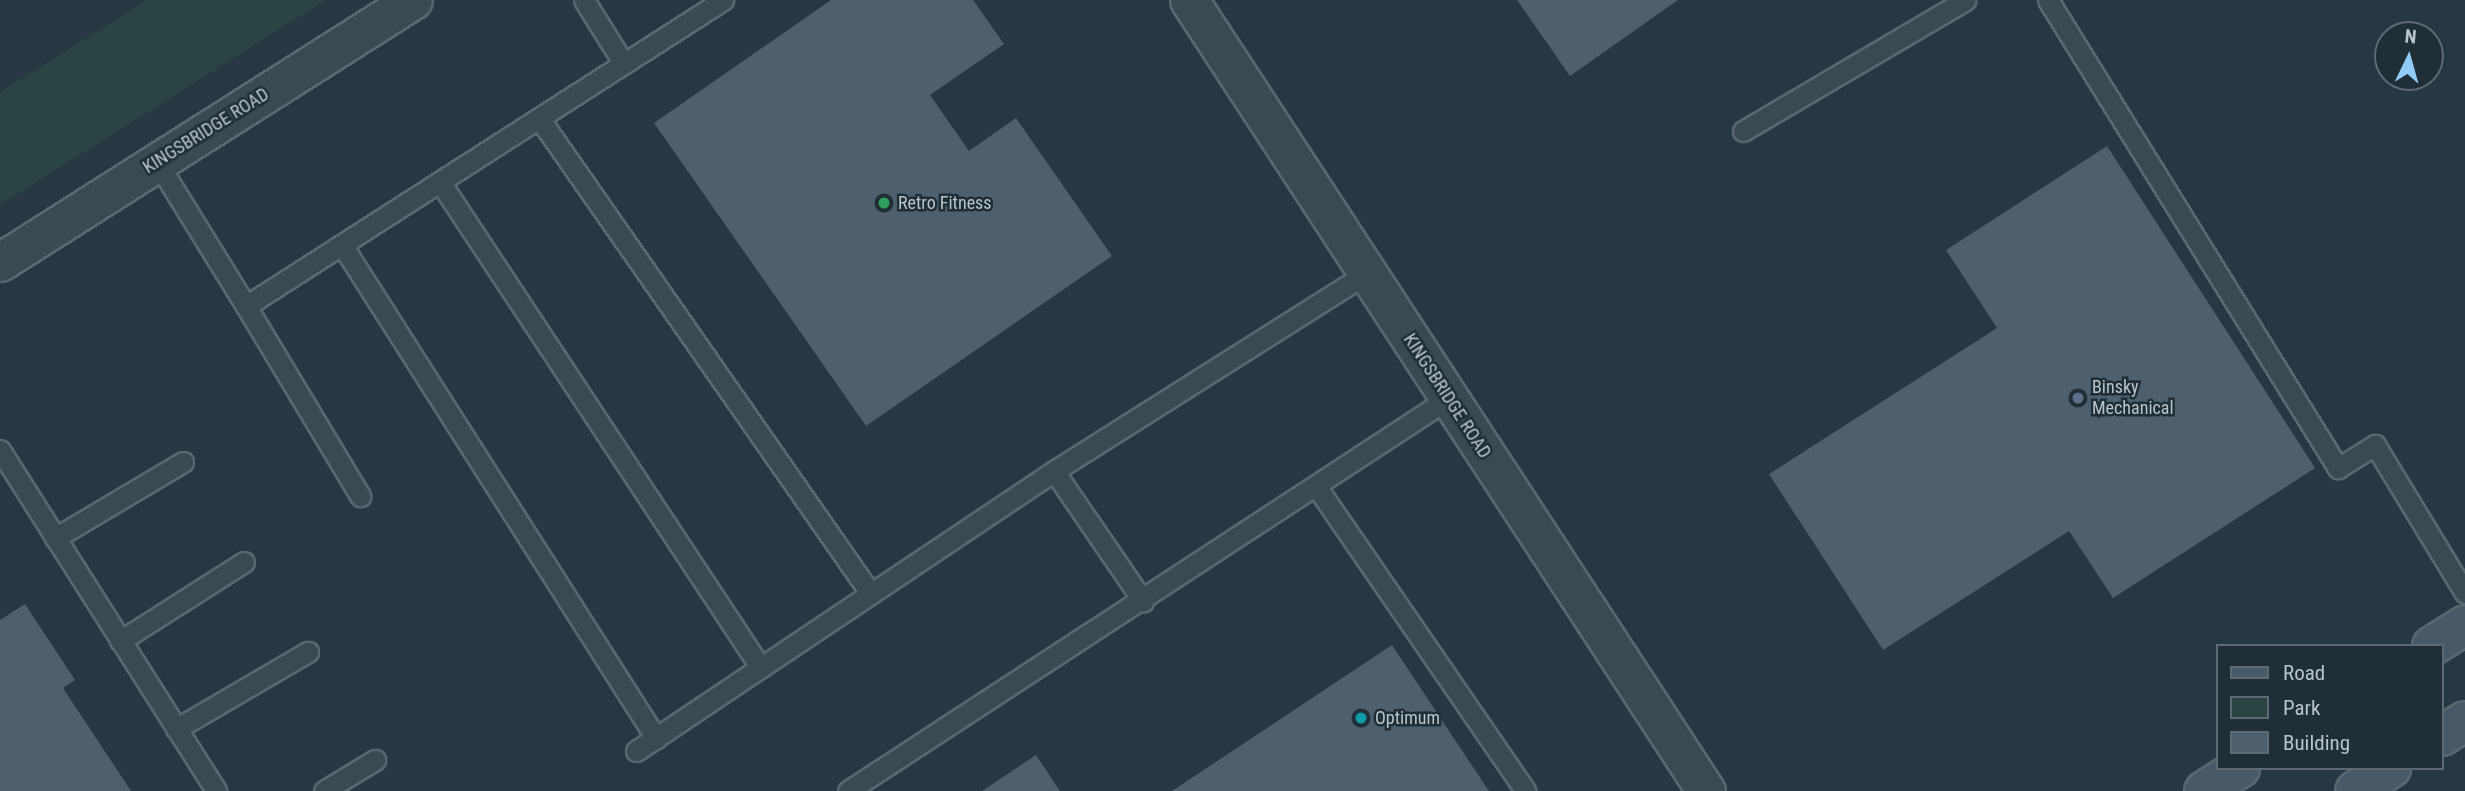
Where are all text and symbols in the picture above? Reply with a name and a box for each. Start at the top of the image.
north arrow [2374,21,2444,91]
text: N [2404,25,2417,49]
street label: KINGSBRIDGE ROAD [139,84,273,178]
place label: Retro Fitness [898,192,991,214]
marker: Retro Fitness [876,195,892,211]
street label: KINGSBRIDGE ROAD [1399,330,1495,462]
place label: Binsky Mechanical [2092,377,2174,420]
marker: Binsky Mechanical [2070,390,2086,406]
legend [2216,644,2444,770]
text: Road [2283,661,2325,685]
text: Park [2283,696,2320,720]
place label: Optimum [1375,707,1440,729]
marker: Optimum [1353,710,1369,726]
text: Building [2283,731,2350,755]

